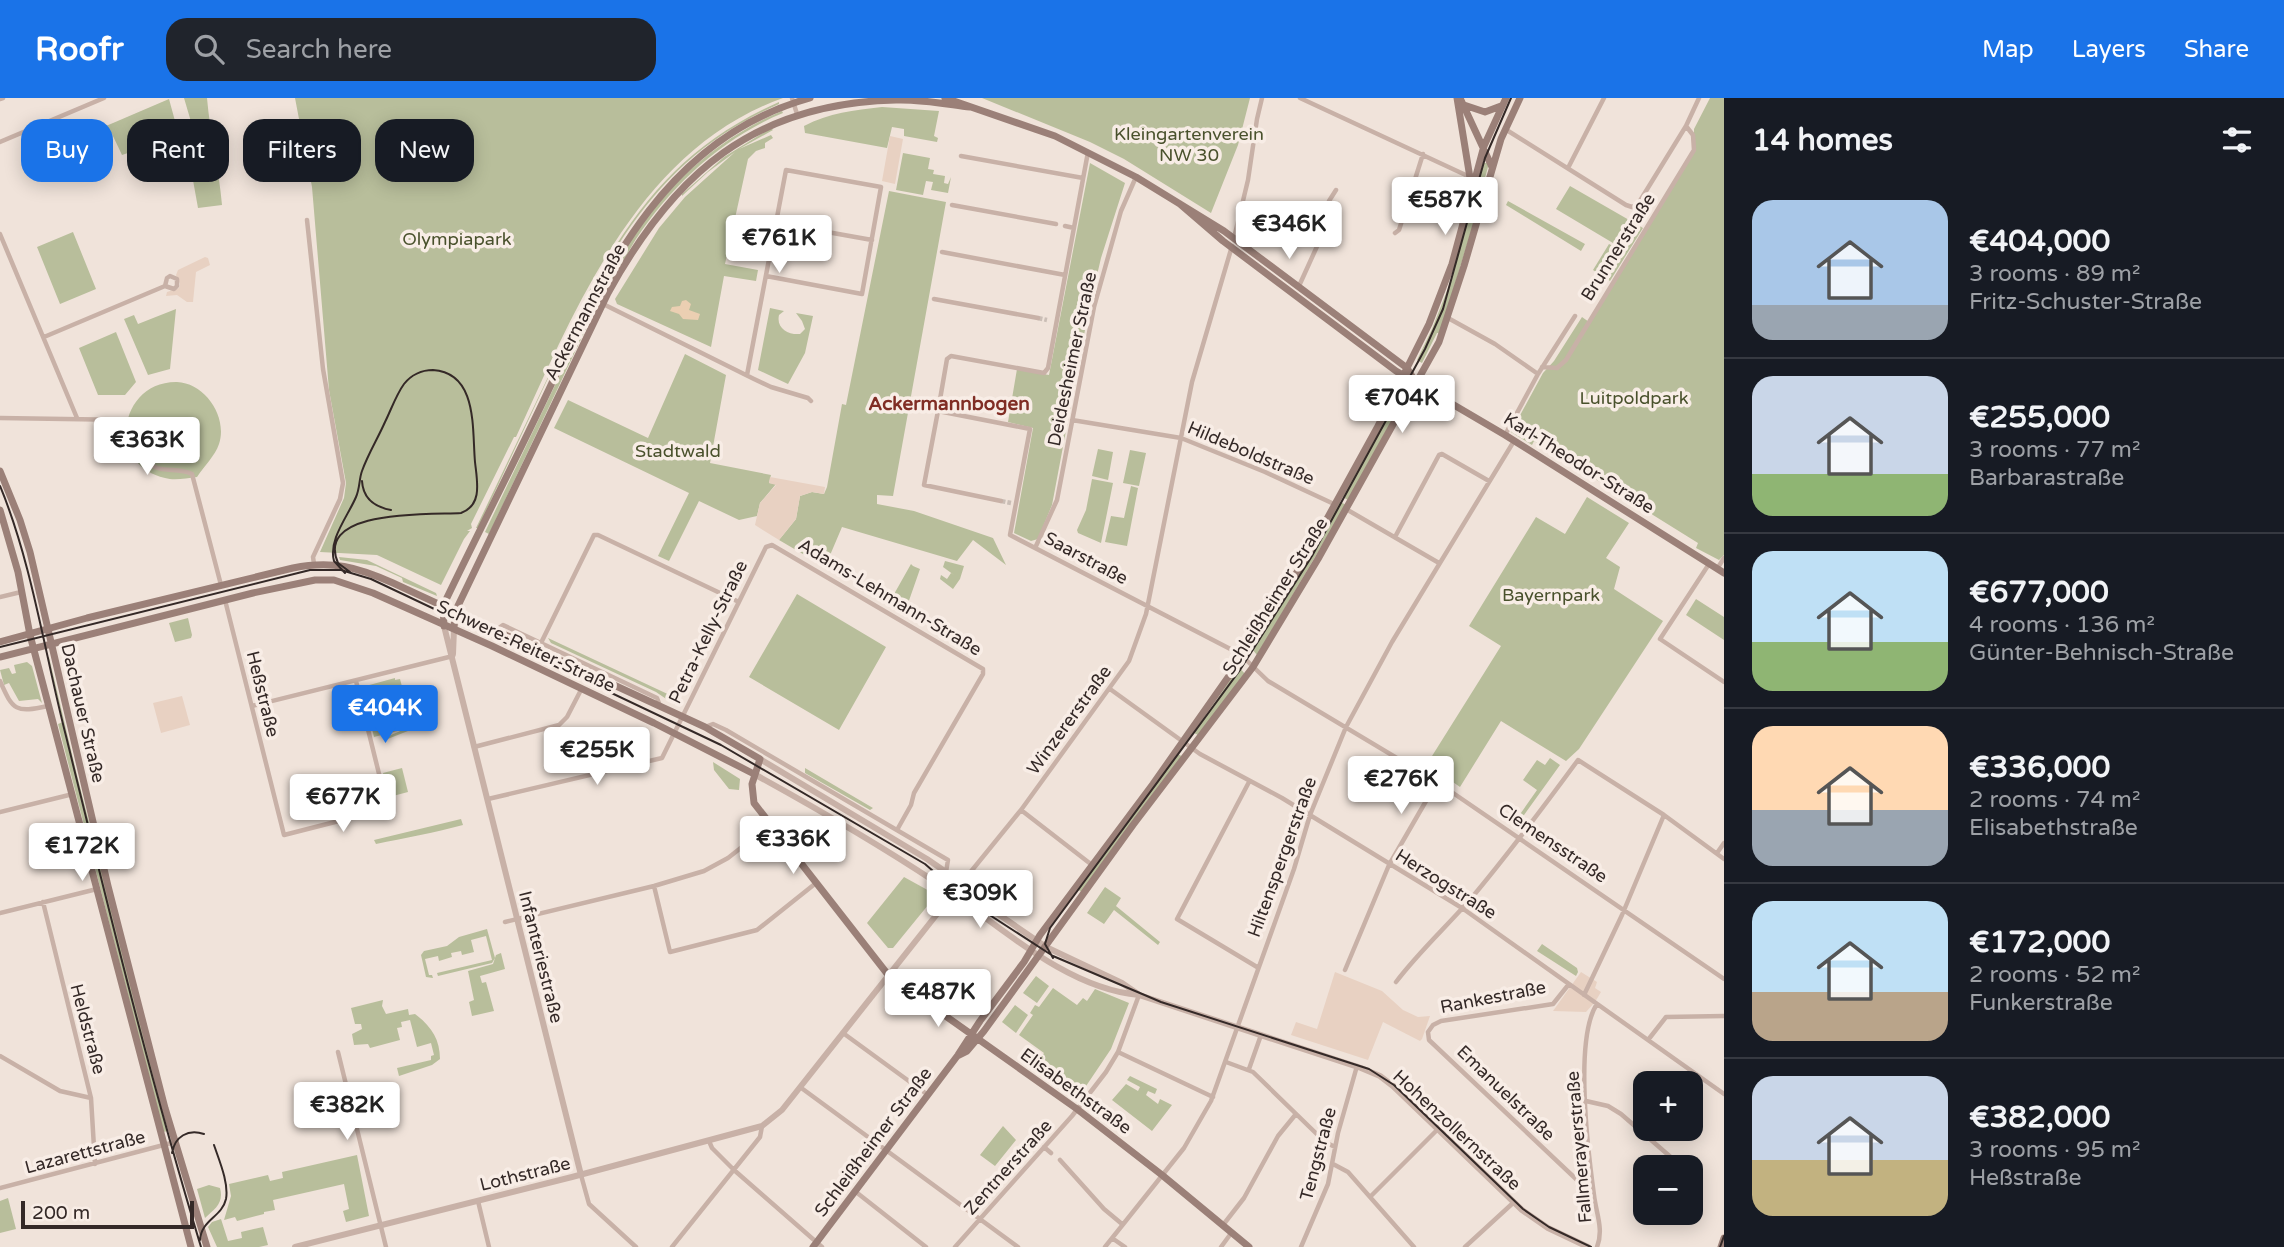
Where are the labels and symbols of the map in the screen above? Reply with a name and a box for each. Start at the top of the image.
park label: Kleingartenverein NW 30 [1114,123,1264,166]
pin: €587K [1396,178,1494,237]
street label: Brunnerstraße [1576,189,1660,305]
pin: €346K [1240,202,1338,261]
pin: €761K [730,216,828,275]
park label: Olympiapark [402,228,512,250]
street label: Ackermannstraße [540,240,630,384]
street label: Deidesheimer Straße [1043,270,1101,448]
pin: €704K [1353,376,1451,435]
park label: Luitpoldpark [1579,387,1689,409]
district label: Ackermannbogen [868,393,1030,416]
street label: Karl-Theodor-Straße [1500,408,1658,518]
street label: Hildeboldstraße [1184,416,1318,490]
pin: €363K [98,418,196,477]
park label: Stadtwald [635,440,721,462]
street label: Schleißheimer Straße [1218,513,1332,679]
street label: Saarstraße [1040,527,1132,589]
street label: Adams-Lehmann-Straße [794,533,986,661]
street label: Petra-Kelly-Straße [664,557,752,707]
park label: Bayernpark [1502,584,1600,606]
street label: Schwere-Reiter-Straße [433,595,619,697]
street label: Dachauer Straße [56,641,110,785]
street label: Heßstraße [242,649,284,739]
street label: Winzererstraße [1022,661,1116,779]
pin: €404K [336,686,434,745]
pin: €255K [548,728,646,787]
pin: €276K [1352,756,1450,816]
pin: €677K [294,774,392,834]
street label: Hiltenspergerstraße [1243,774,1321,940]
street label: Clemensstraße [1494,798,1612,888]
pin: €336K [744,816,842,876]
pin: €172K [33,824,131,883]
street label: Herzogstraße [1391,844,1501,924]
pin: €309K [931,870,1029,930]
street label: Infanteriestraße [514,889,568,1025]
pin: €487K [889,970,987,1029]
street label: Rankestraße [1438,976,1548,1018]
street label: Heldstraße [65,981,111,1077]
street label: Emanuelstraße [1452,1041,1560,1145]
street label: Elisabethstraße [1016,1043,1136,1139]
street label: Schleißheimer Straße [810,1063,936,1221]
street label: Hohenzollernstraße [1388,1065,1526,1195]
street label: Fallmerayerstraße [1561,1070,1597,1224]
pin: €382K [298,1082,396,1142]
street label: Tengstraße [1295,1105,1341,1203]
street label: Zentnerstraße [959,1115,1057,1219]
street label: Lazarettstraße [22,1125,148,1179]
street label: Lothstraße [477,1152,573,1196]
scale bar [21,1198,194,1230]

